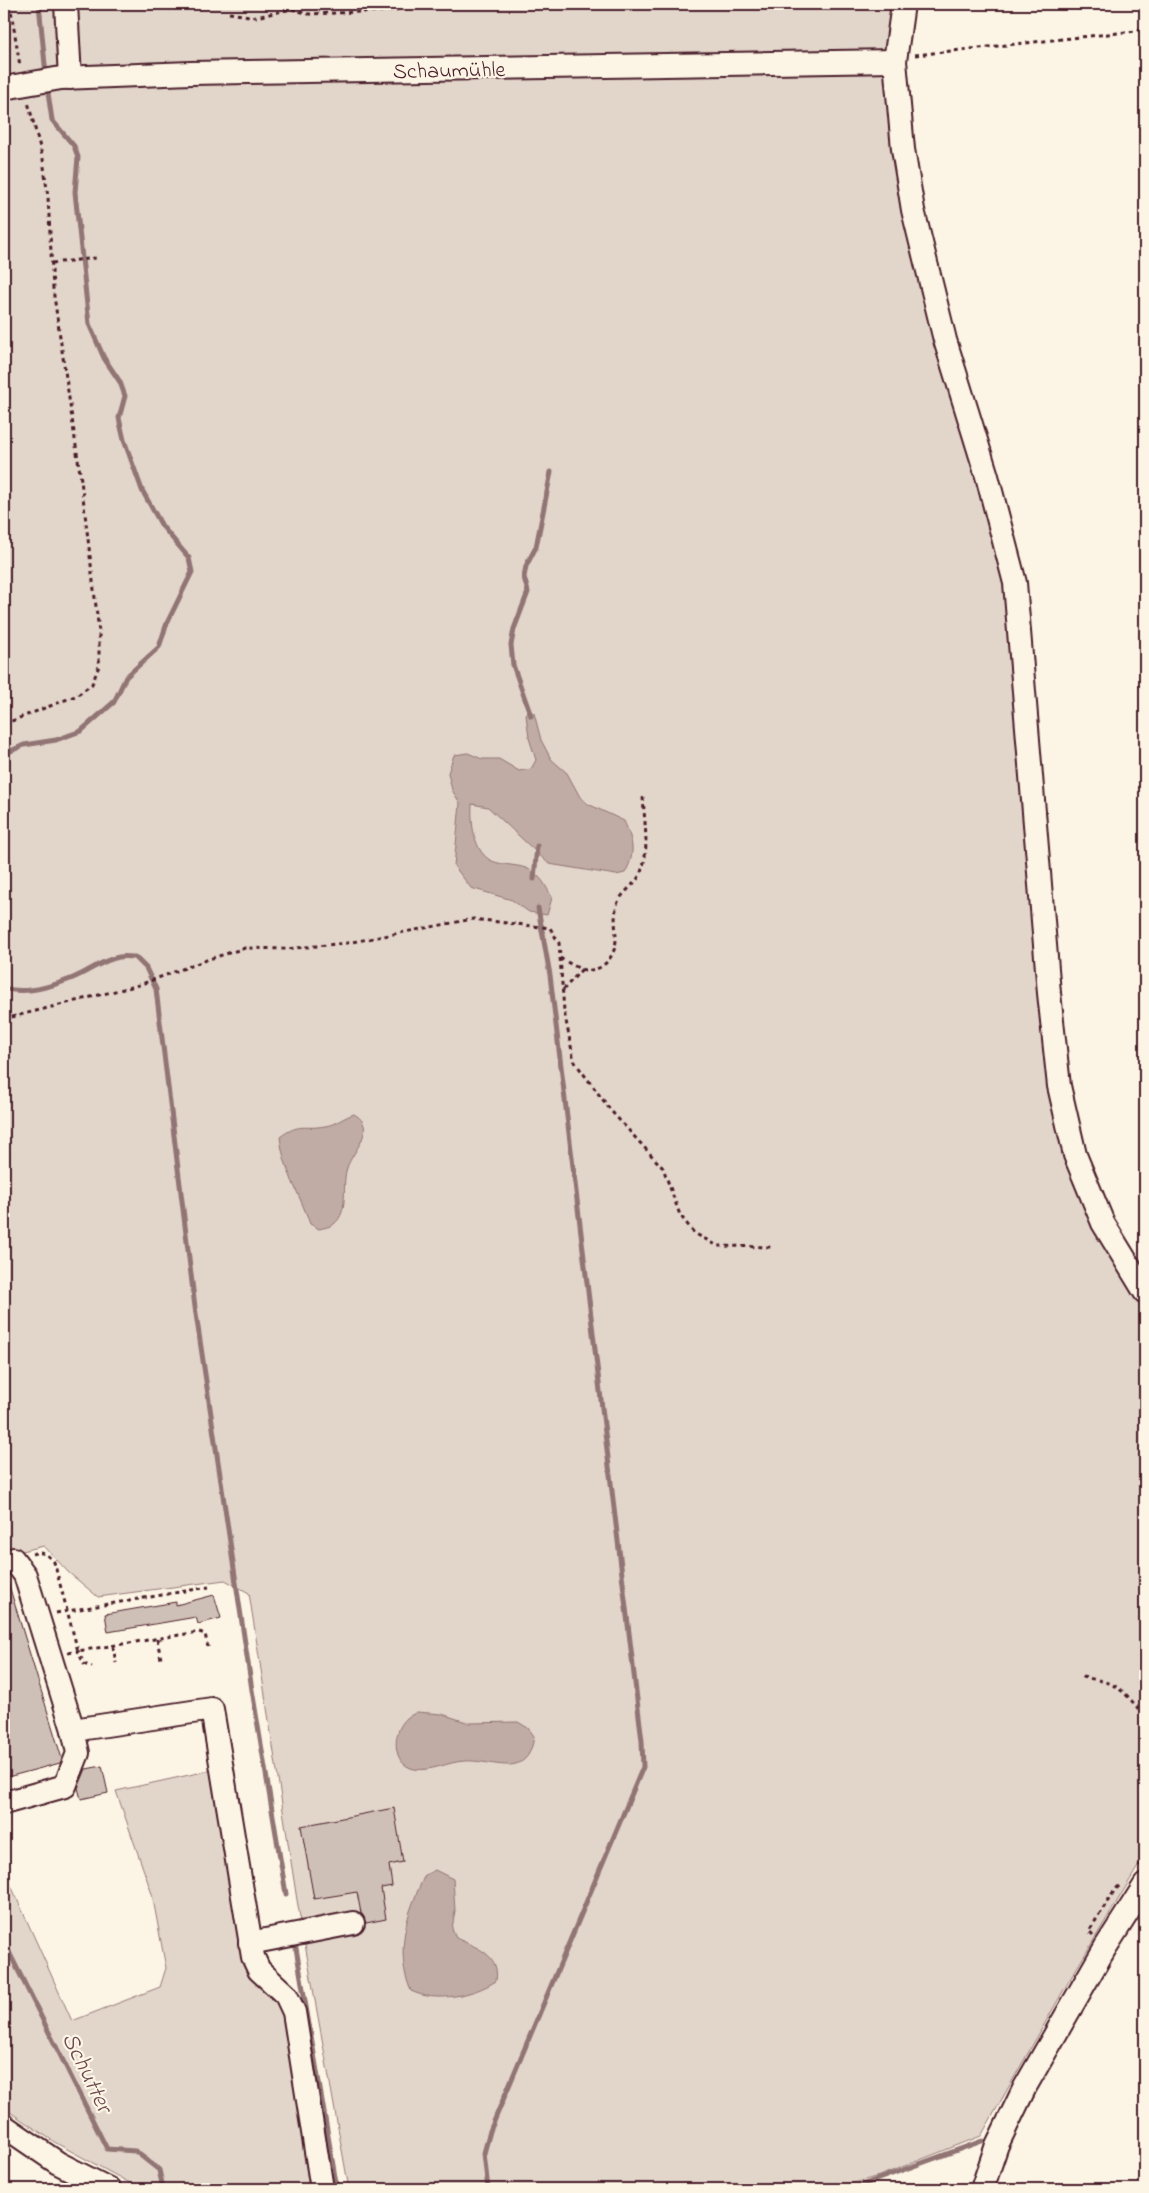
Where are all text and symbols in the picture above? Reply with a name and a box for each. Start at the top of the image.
street label: Schaumühle [393,55,506,89]
water label: Schutter [51,2027,121,2121]

